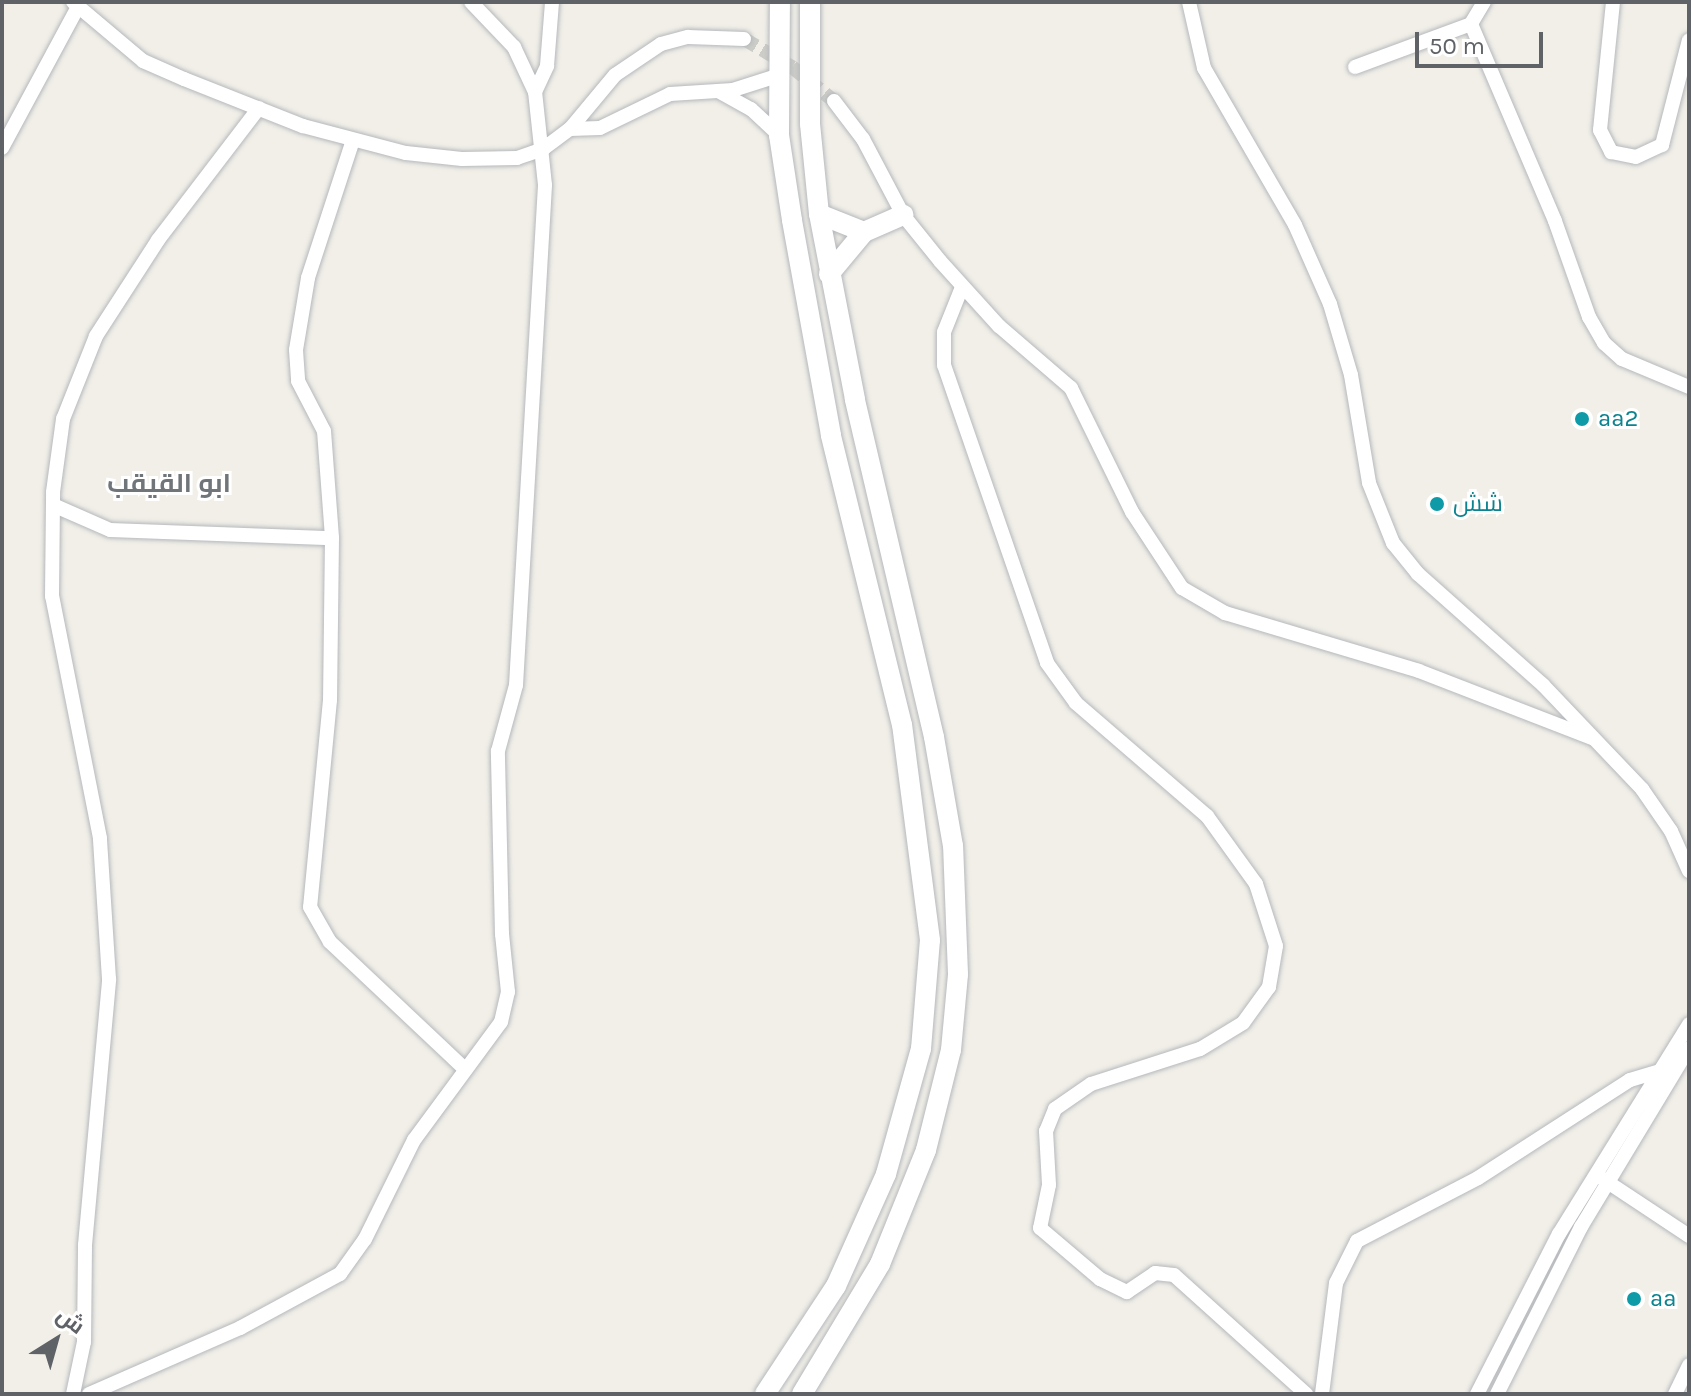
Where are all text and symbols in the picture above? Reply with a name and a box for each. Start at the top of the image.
scale bar [1419,16,1547,66]
text: 50 m [1429,32,1485,60]
place label: aa2 [1598,405,1638,433]
marker: aa2 [1573,410,1591,428]
district label: ابو القيقب [107,468,231,500]
place label: شش [1453,490,1503,518]
marker: شش [1428,495,1446,513]
place label: aa [1650,1285,1676,1313]
marker: aa [1625,1290,1643,1308]
north arrow [16,1300,96,1380]
text: ش [51,1302,90,1340]

